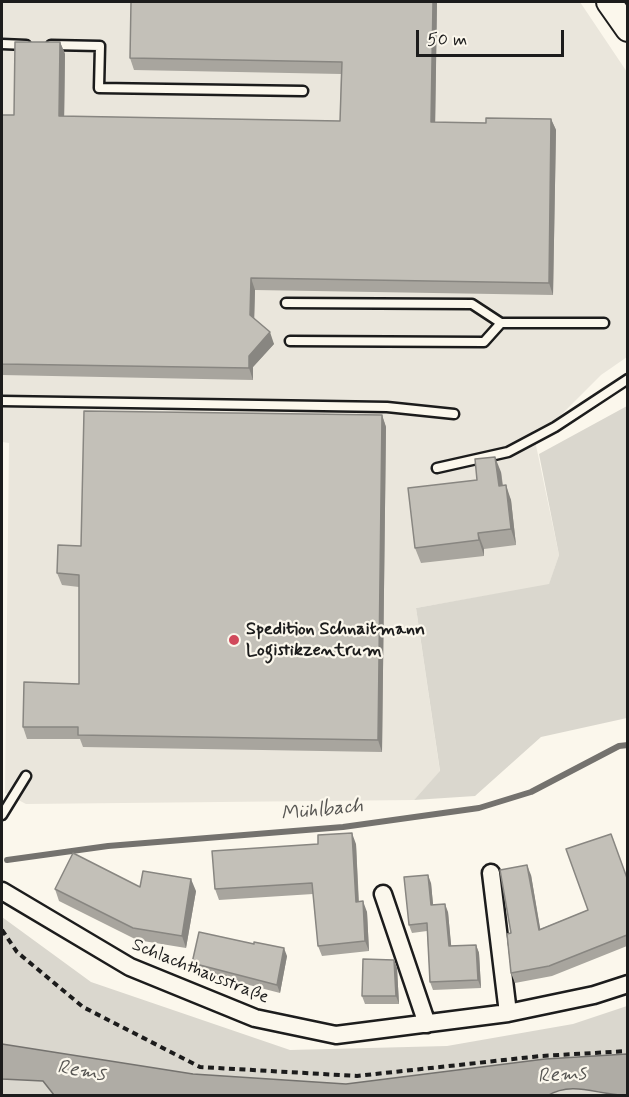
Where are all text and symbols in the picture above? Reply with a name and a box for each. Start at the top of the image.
scale bar [419,18,568,56]
text: 50 m [427,28,467,52]
place label: Spedition Schnaitmann Logistikzentrum [246,619,425,662]
marker: Spedition Schnaitmann Logistikzentrum [227,633,241,647]
water label: Mühlbach [280,795,364,827]
street label: Schlachthausstraße [128,935,272,1009]
water label: Rems [55,1056,107,1088]
water label: Rems [537,1062,587,1090]

